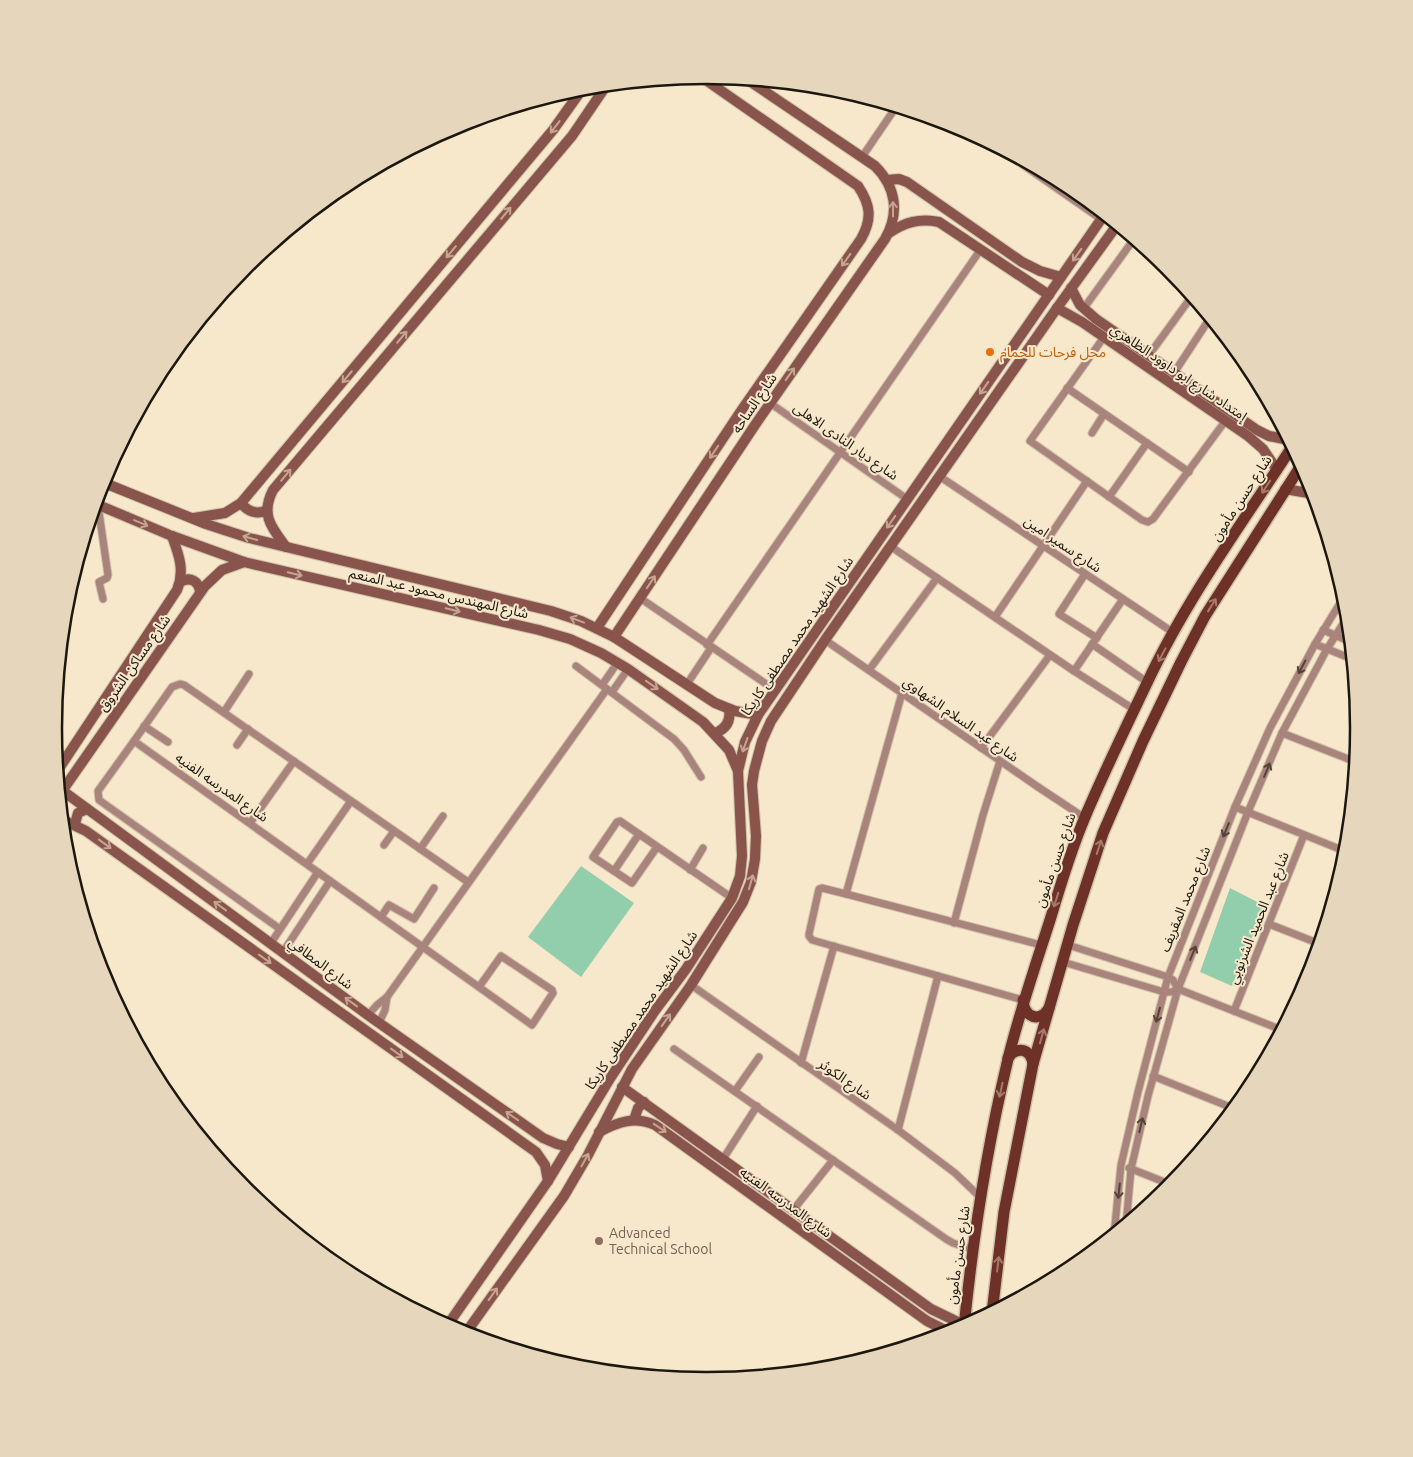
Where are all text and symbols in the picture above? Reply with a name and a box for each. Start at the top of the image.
one-way arrow [549,120,560,133]
one-way arrow [888,201,898,217]
one-way arrow [501,206,512,219]
one-way arrow [445,246,457,259]
one-way arrow [1072,247,1082,261]
one-way arrow [840,253,851,266]
street label: إمتداد شارع ابو داوود الظاهري [1106,320,1251,427]
one-way arrow [396,331,407,344]
place label: محل فرحات للحمام [1000,344,1106,363]
marker: محل فرحات للحمام [984,346,996,358]
one-way arrow [785,367,795,381]
one-way arrow [341,370,352,383]
street label: شارع الساحه [728,370,782,438]
one-way arrow [979,381,989,395]
street label: شارع ديار النادى الاهلى [789,399,901,486]
one-way arrow [709,445,719,459]
street label: شارع حسن مأمون [1207,452,1277,546]
one-way arrow [280,468,292,481]
one-way arrow [1260,480,1270,494]
street label: شارع سمير امين [1020,512,1105,578]
one-way arrow [886,515,897,529]
one-way arrow [133,519,148,528]
one-way arrow [243,533,259,543]
street label: شارع الشهيد محمد مصطفى كاريكا [738,553,859,720]
street label: شارع المهندس محمود عبد المنعم [347,565,530,624]
one-way arrow [286,570,302,579]
one-way arrow [646,575,656,589]
one-way arrow [1208,599,1218,613]
one-way arrow [445,606,461,615]
street label: شارع مساكن الشروق [95,611,176,716]
one-way arrow [570,615,586,624]
one-way arrow [1157,647,1166,662]
one-way arrow [1297,660,1307,675]
street label: شارع عبد السلام الشهاوي [898,673,1022,768]
one-way arrow [645,680,658,691]
one-way arrow [740,737,749,752]
street label: شارع المدرسه الفنيه [171,749,271,827]
one-way arrow [1262,763,1272,778]
street label: شارع حسن مأمون [1031,810,1082,910]
one-way arrow [1221,822,1230,837]
one-way arrow [98,839,112,849]
one-way arrow [1094,840,1104,856]
street label: شارع محمد المقريف [1157,844,1216,955]
street label: شارع عبد الحميد الشرنوبي [1224,849,1295,988]
one-way arrow [746,874,756,890]
one-way arrow [1050,892,1060,908]
one-way arrow [214,900,227,911]
street label: شارع الشهيد محمد مصطفى كاريكا [582,927,703,1094]
street label: شارع المطافي [284,934,356,995]
one-way arrow [1189,946,1198,961]
one-way arrow [258,954,272,964]
one-way arrow [344,997,358,1007]
one-way arrow [1153,1007,1162,1023]
one-way arrow [661,1013,671,1027]
one-way arrow [1037,1029,1047,1045]
one-way arrow [390,1048,404,1058]
street label: شارع الكوثر [813,1054,875,1105]
one-way arrow [996,1081,1005,1097]
one-way arrow [505,1111,519,1121]
one-way arrow [1137,1118,1146,1134]
one-way arrow [653,1123,667,1134]
one-way arrow [580,1154,590,1168]
street label: شارع المدرسه الفنيه [735,1163,835,1243]
one-way arrow [1114,1182,1123,1198]
street label: شارع حسن مأمون [942,1205,976,1306]
place label: Advanced Technical School [609,1225,712,1257]
marker: Advanced Technical School [593,1235,605,1247]
one-way arrow [993,1257,1003,1273]
one-way arrow [488,1288,498,1302]

